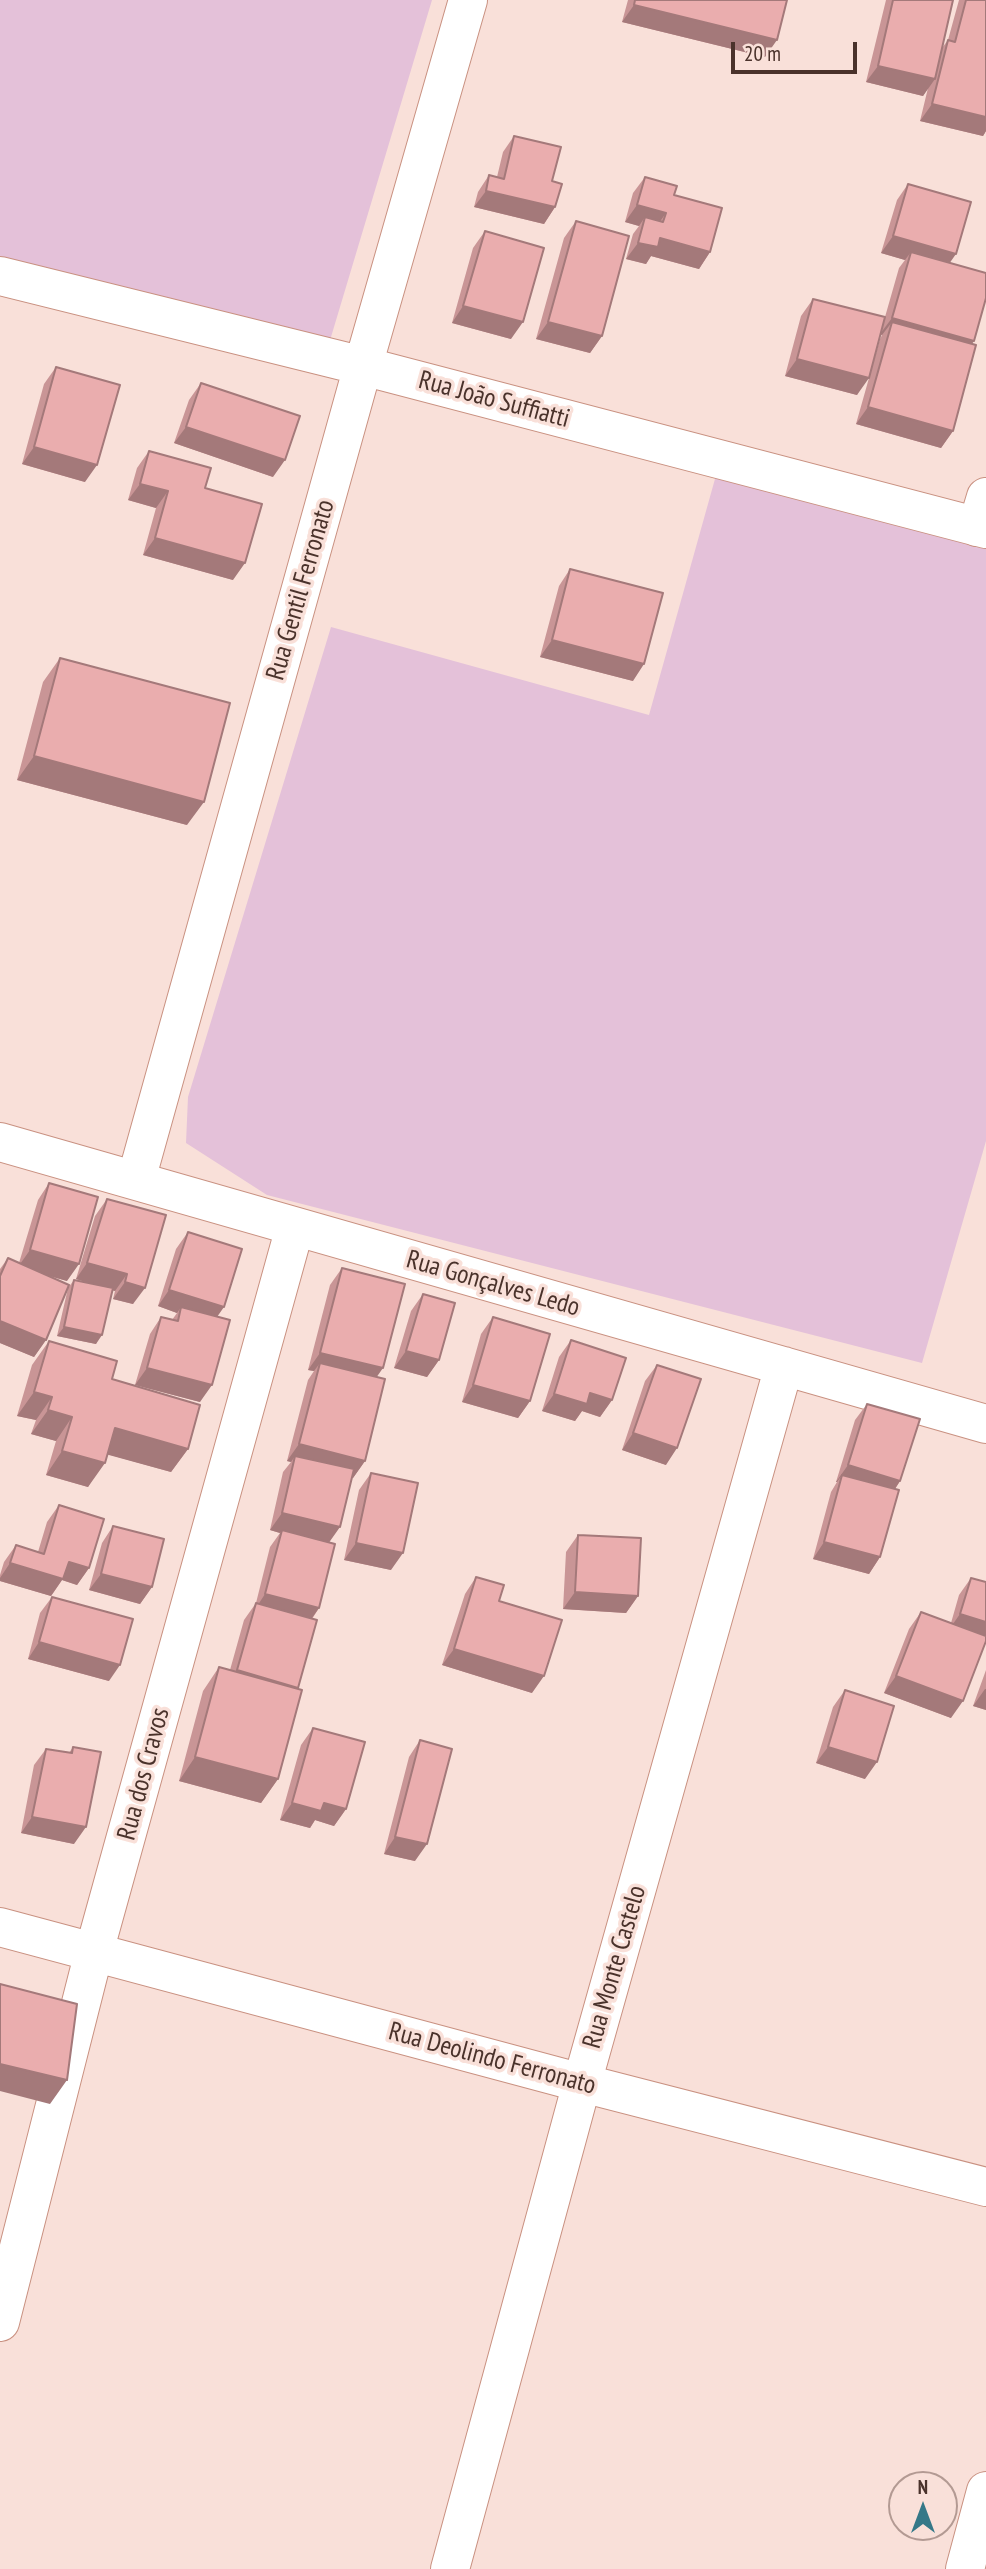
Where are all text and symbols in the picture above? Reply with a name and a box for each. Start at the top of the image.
scale bar [734,28,860,72]
text: 20 m [744,40,781,67]
street label: Rua João Suffiatti [415,365,573,435]
street label: Rua Gentil Ferronato [260,496,342,684]
street label: Rua Gonçalves Ledo [403,1244,583,1324]
street label: Rua dos Cravos [111,1704,177,1844]
street label: Rua Monte Castelo [577,1882,653,2052]
street label: Rua Deolindo Ferronato [385,2016,599,2102]
north arrow [888,2471,958,2541]
text: N [918,2475,928,2499]

